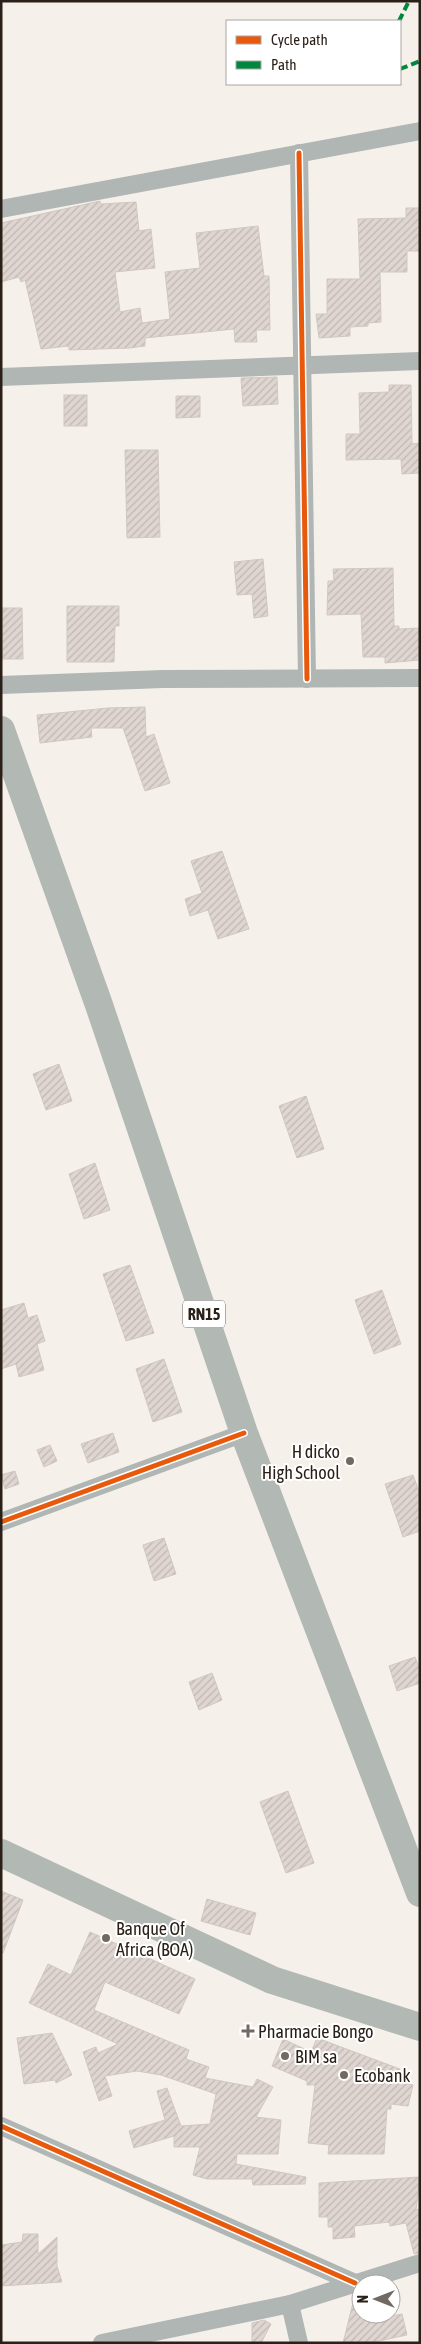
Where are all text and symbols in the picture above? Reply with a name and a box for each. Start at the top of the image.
legend [226,20,401,85]
text: Cycle path [271,31,328,48]
text: Path [271,56,297,73]
road number: RN15 [183,1300,225,1328]
place label: H dicko High School [262,1441,340,1483]
marker: H dicko High School [344,1455,356,1467]
place label: Banque Of Africa (BOA) [116,1918,193,1960]
marker: Banque Of Africa (BOA) [100,1932,112,1944]
place label: Pharmacie Bongo [258,2021,374,2042]
marker: Pharmacie Bongo [242,2025,254,2037]
place label: BIM sa [295,2046,337,2067]
marker: BIM sa [279,2050,291,2062]
place label: Ecobank [354,2065,410,2086]
marker: Ecobank [338,2069,350,2081]
north arrow [351,2274,401,2324]
text: N [355,2295,371,2303]

